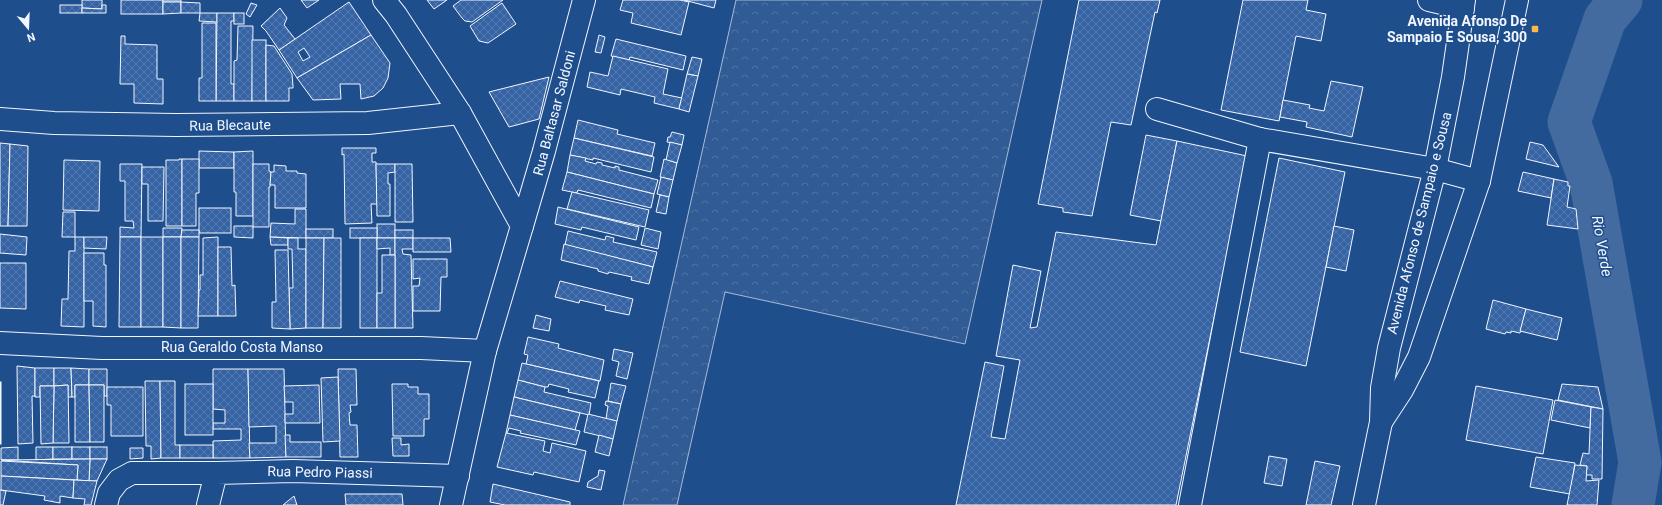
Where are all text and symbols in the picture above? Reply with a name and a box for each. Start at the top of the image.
north arrow [8,8,48,48]
place label: Avenida Afonso De Sampaio E Sousa, 300 [1387,13,1527,45]
marker: Avenida Afonso De Sampaio E Sousa, 300 [1530,24,1540,34]
text: N [25,30,37,44]
street label: Rua Baltasar Saldoni [530,49,578,177]
street label: Avenida Afonso de Sampaio e Sousa [1384,110,1454,336]
street label: Rua Blecaute [189,116,271,134]
water label: Rio Verde [1588,214,1616,278]
street label: Rua Geraldo Costa Manso [161,339,323,355]
street label: Rua Pedro Piassi [267,463,373,481]

